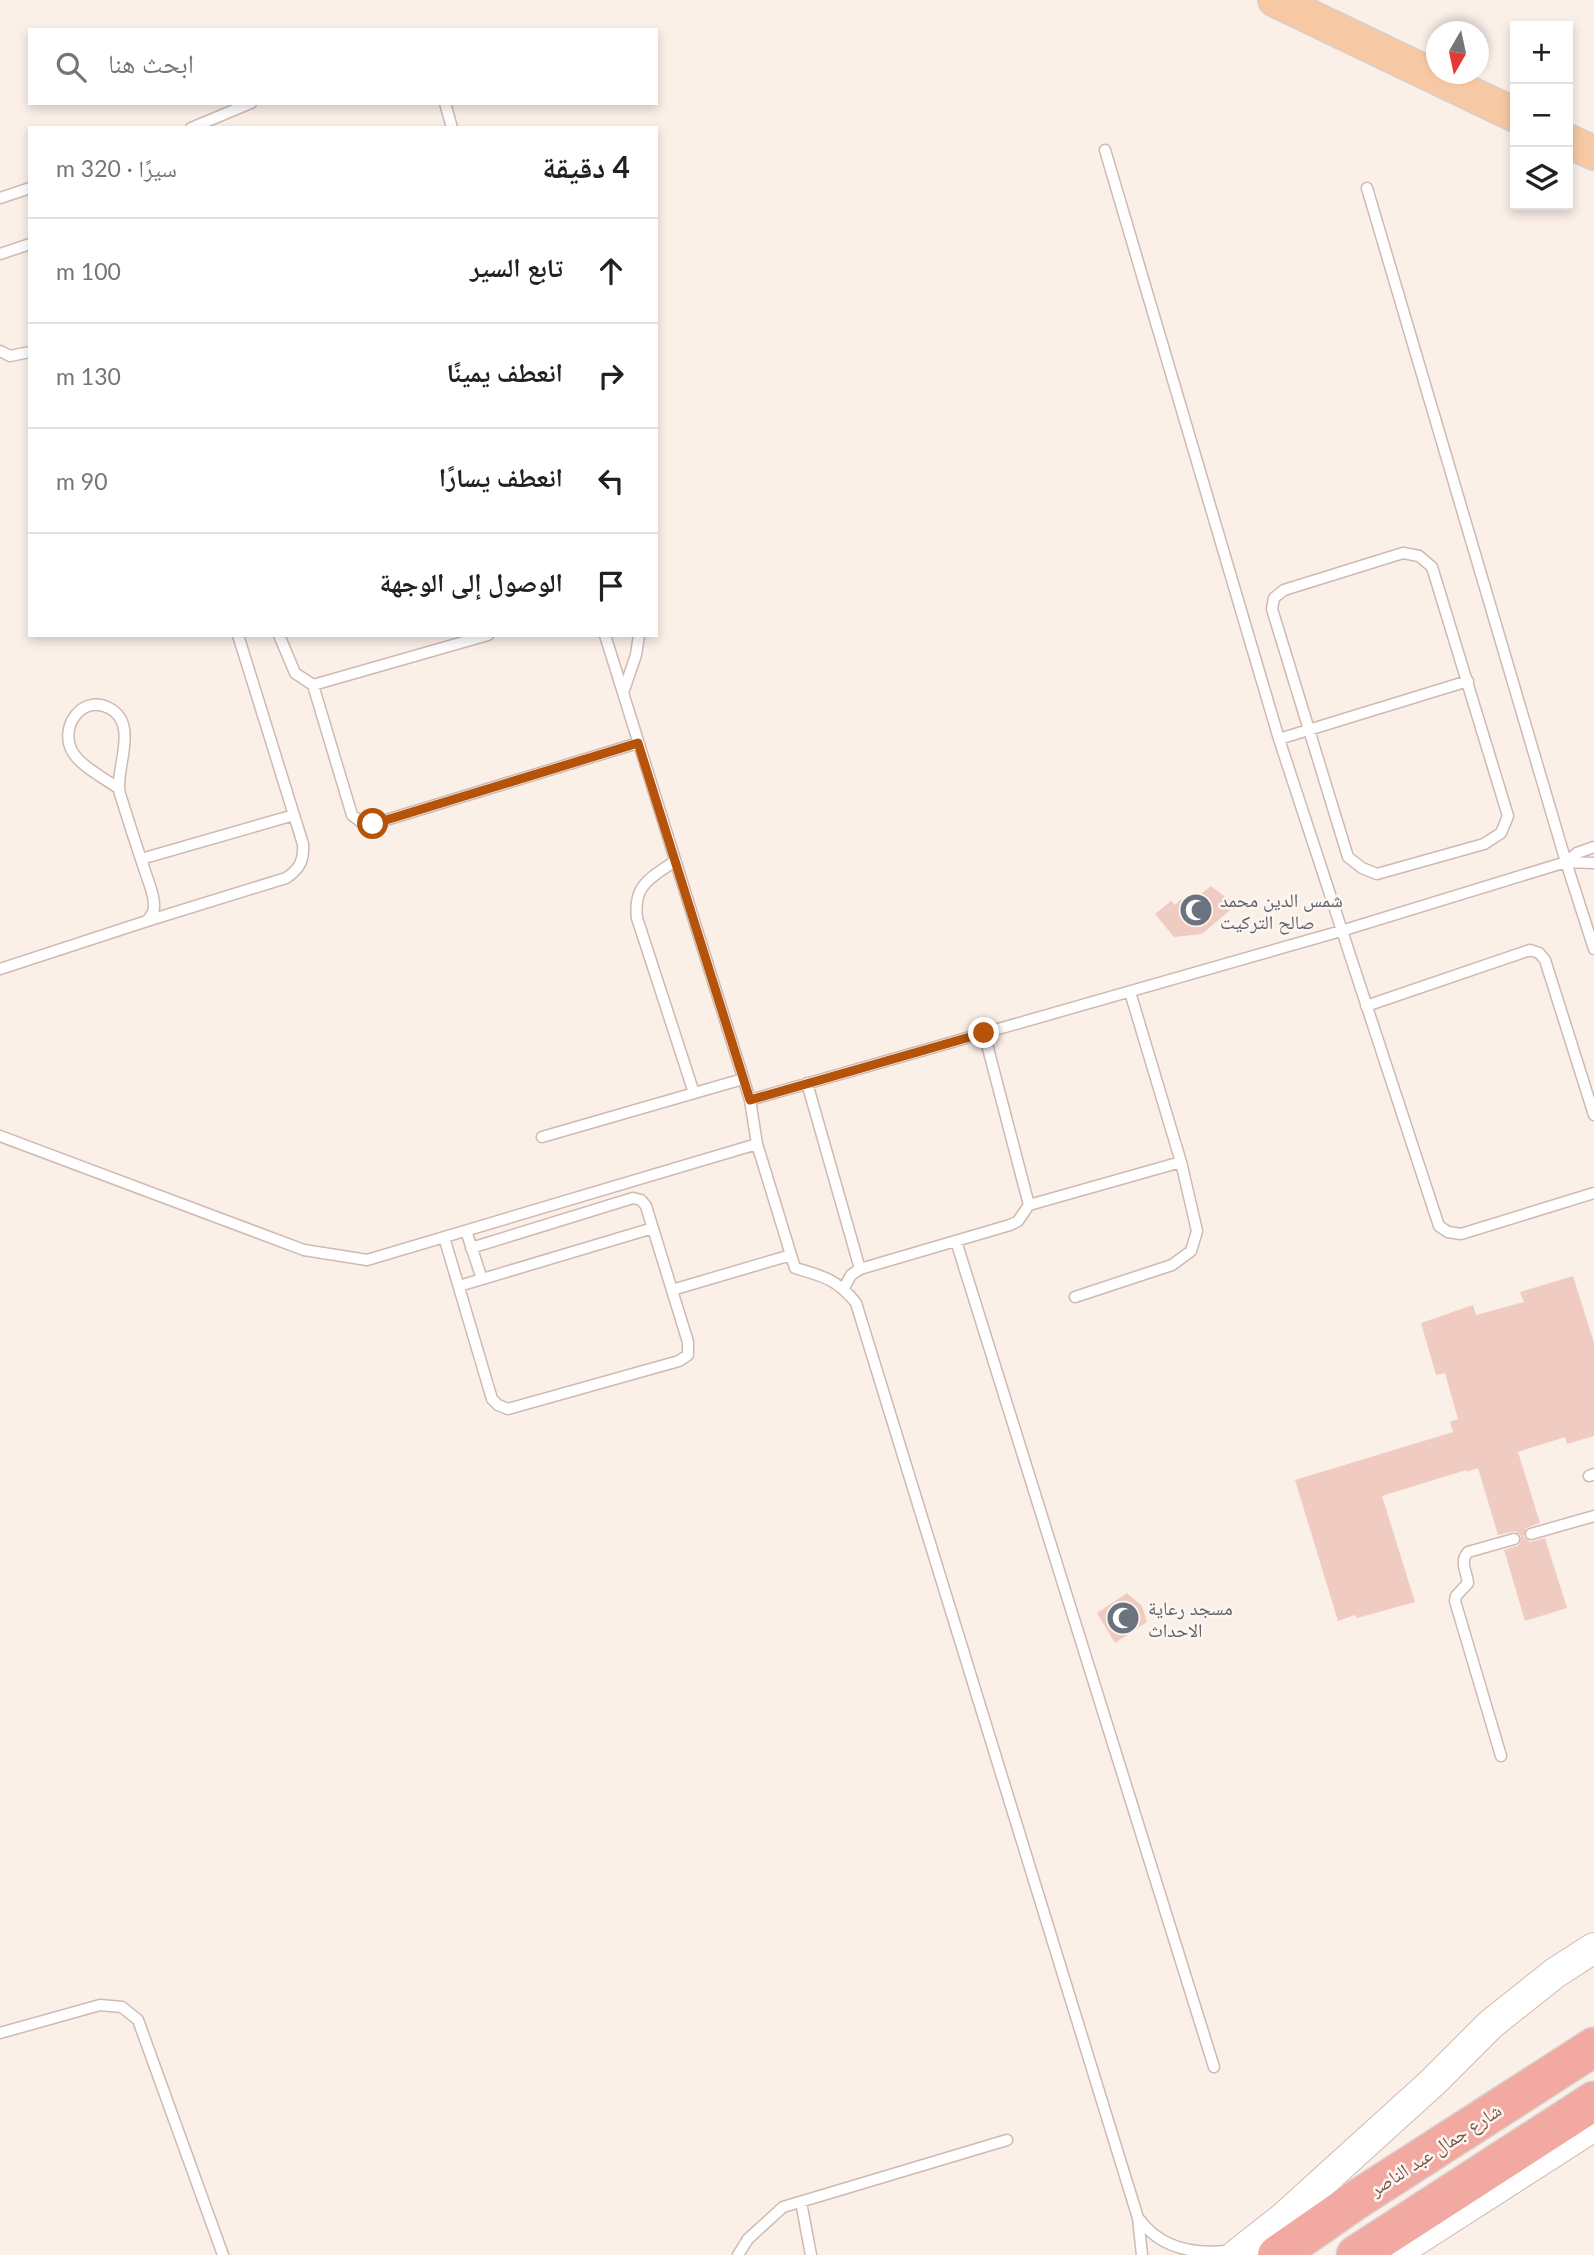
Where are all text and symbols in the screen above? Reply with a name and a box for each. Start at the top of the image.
north arrow [1426,21,1489,84]
map controls [1510,21,1573,210]
button: + [1510,21,1573,84]
search box [28,28,658,105]
text: ابحث هنا [108,47,194,79]
icon: search [52,48,90,86]
button: − [1510,84,1573,147]
button: layers [1510,147,1573,210]
text: 4 دقيقة [542,148,630,184]
text: سيرًا · 320 m [56,154,177,182]
text: تابع السير [470,251,563,283]
icon: ahead [592,252,630,290]
text: 100 m [56,257,121,285]
text: انعطف يمينًا [446,356,563,388]
icon: right [592,357,630,395]
text: 130 m [56,362,121,390]
text: انعطف يسارًا [439,461,563,493]
icon: left [592,462,630,500]
text: 90 m [56,467,108,495]
text: الوصول إلى الوجهة [379,566,563,598]
icon: arrive [592,567,630,605]
route start [357,808,388,839]
place label: شمس الدين محمد صالح التركيت [1220,888,1343,935]
mosque icon: شمس الدين محمد صالح التركيت [1177,891,1215,929]
route end [968,1017,999,1048]
place label: مسجد رعاية الاحداث [1148,1596,1233,1641]
mosque icon: مسجد رعاية الاحداث [1104,1599,1142,1637]
street label: شارع جمال عبد الناصر [1364,2098,1506,2202]

